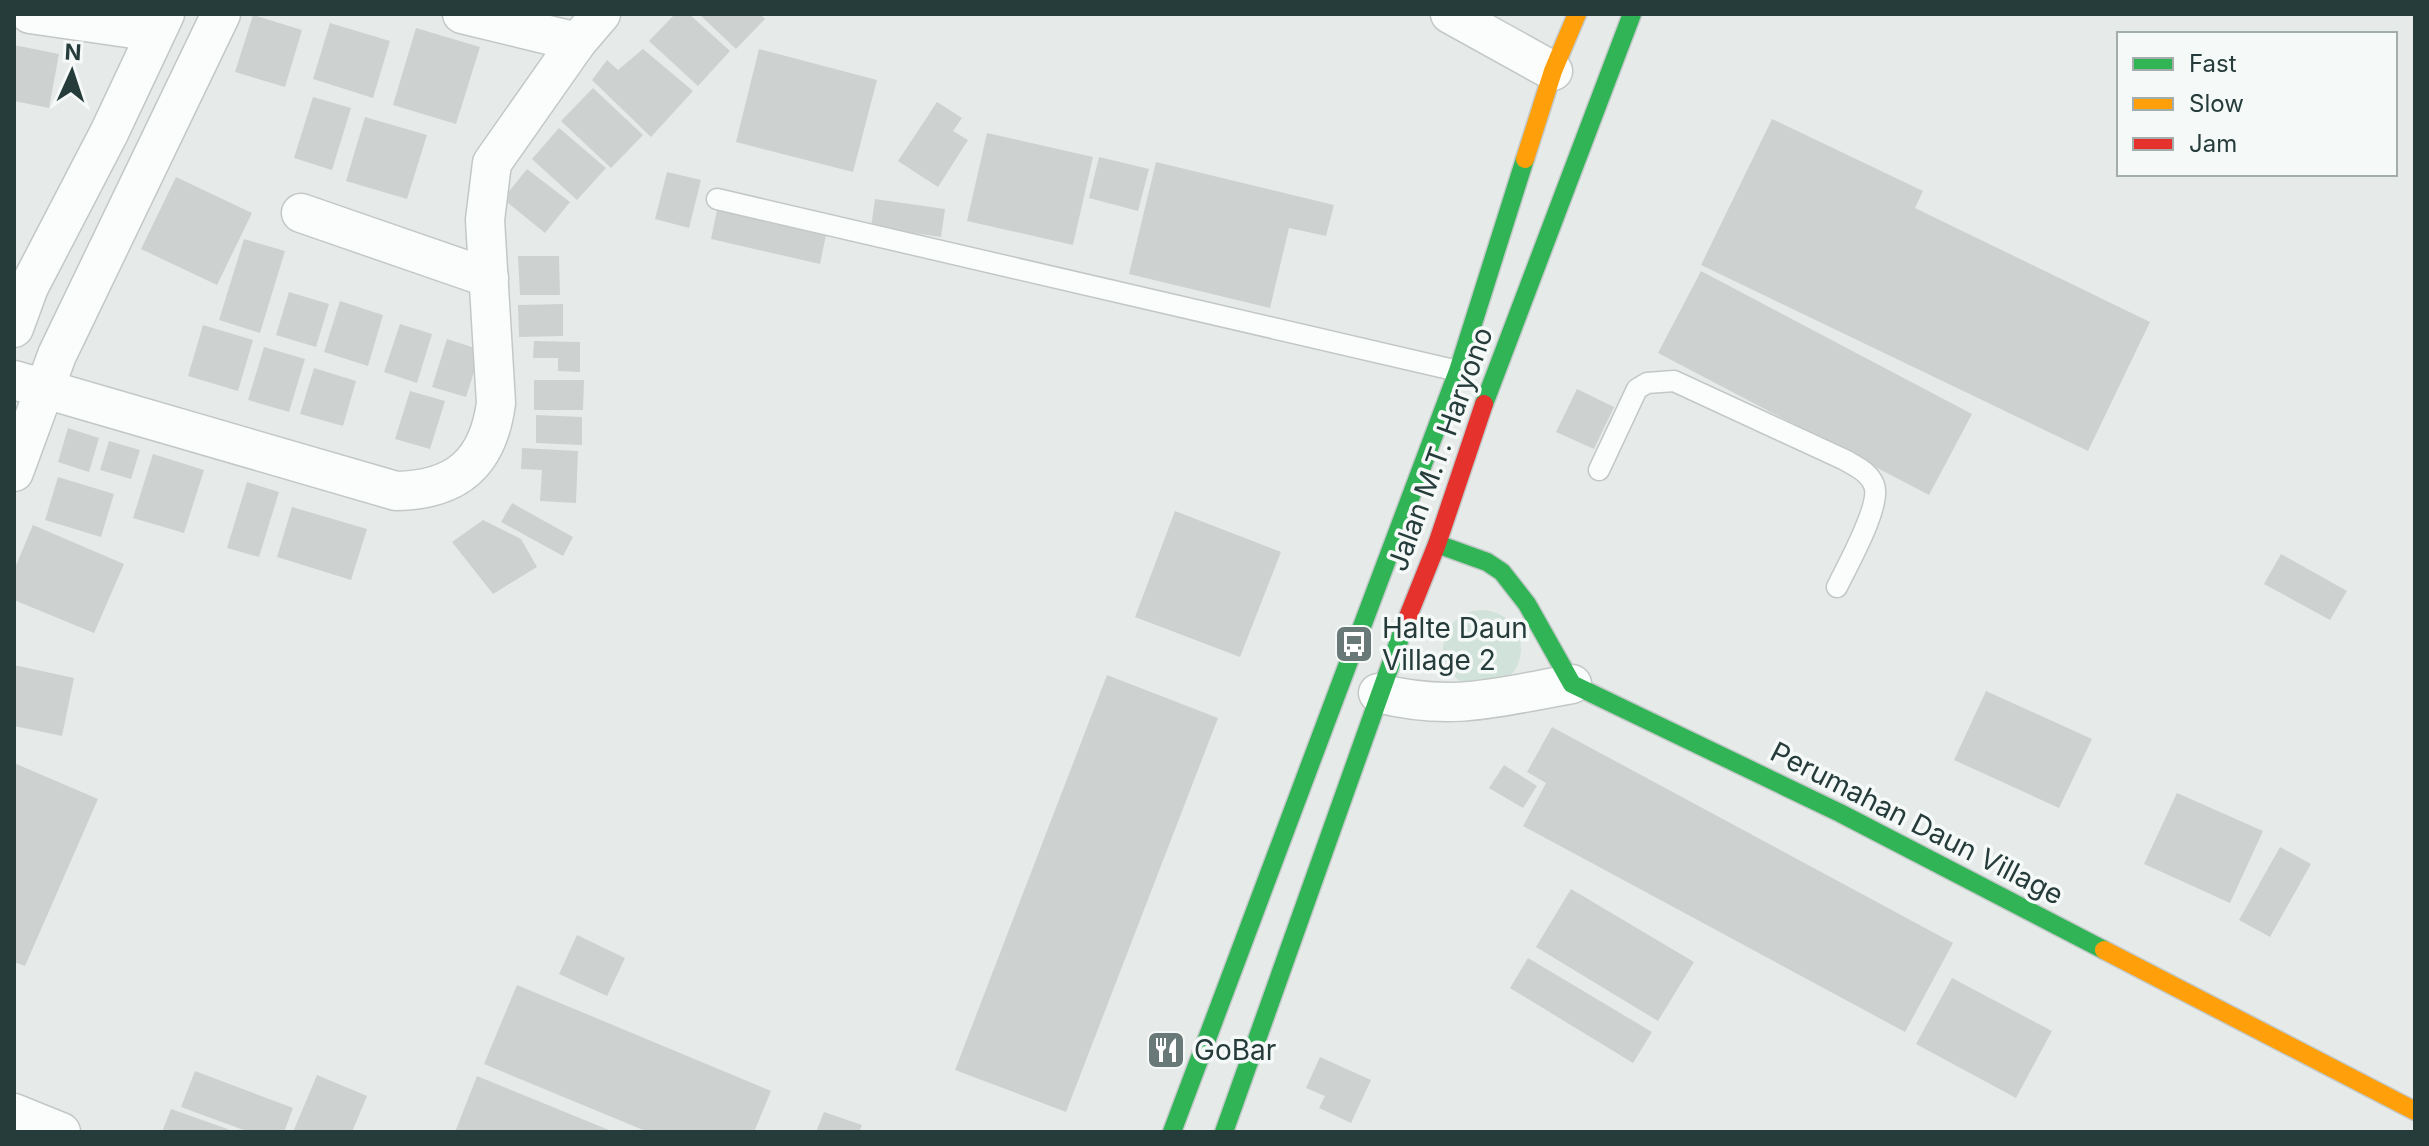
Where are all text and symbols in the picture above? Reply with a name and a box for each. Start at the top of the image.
north arrow [32,32,112,112]
legend [2117,32,2397,176]
text: N [64,39,82,65]
text: Fast [2189,49,2237,78]
text: Slow [2189,89,2244,118]
text: Jam [2189,129,2237,158]
street label: Jalan M.T. Haryono [1380,322,1500,576]
place label: Halte Daun Village 2 [1382,611,1528,677]
bus stop icon: Halte Daun Village 2 [1333,623,1375,665]
street label: Perumahan Daun Village [1765,734,2069,912]
restaurant icon: GoBar [1145,1029,1187,1071]
place label: GoBar [1194,1033,1276,1067]

